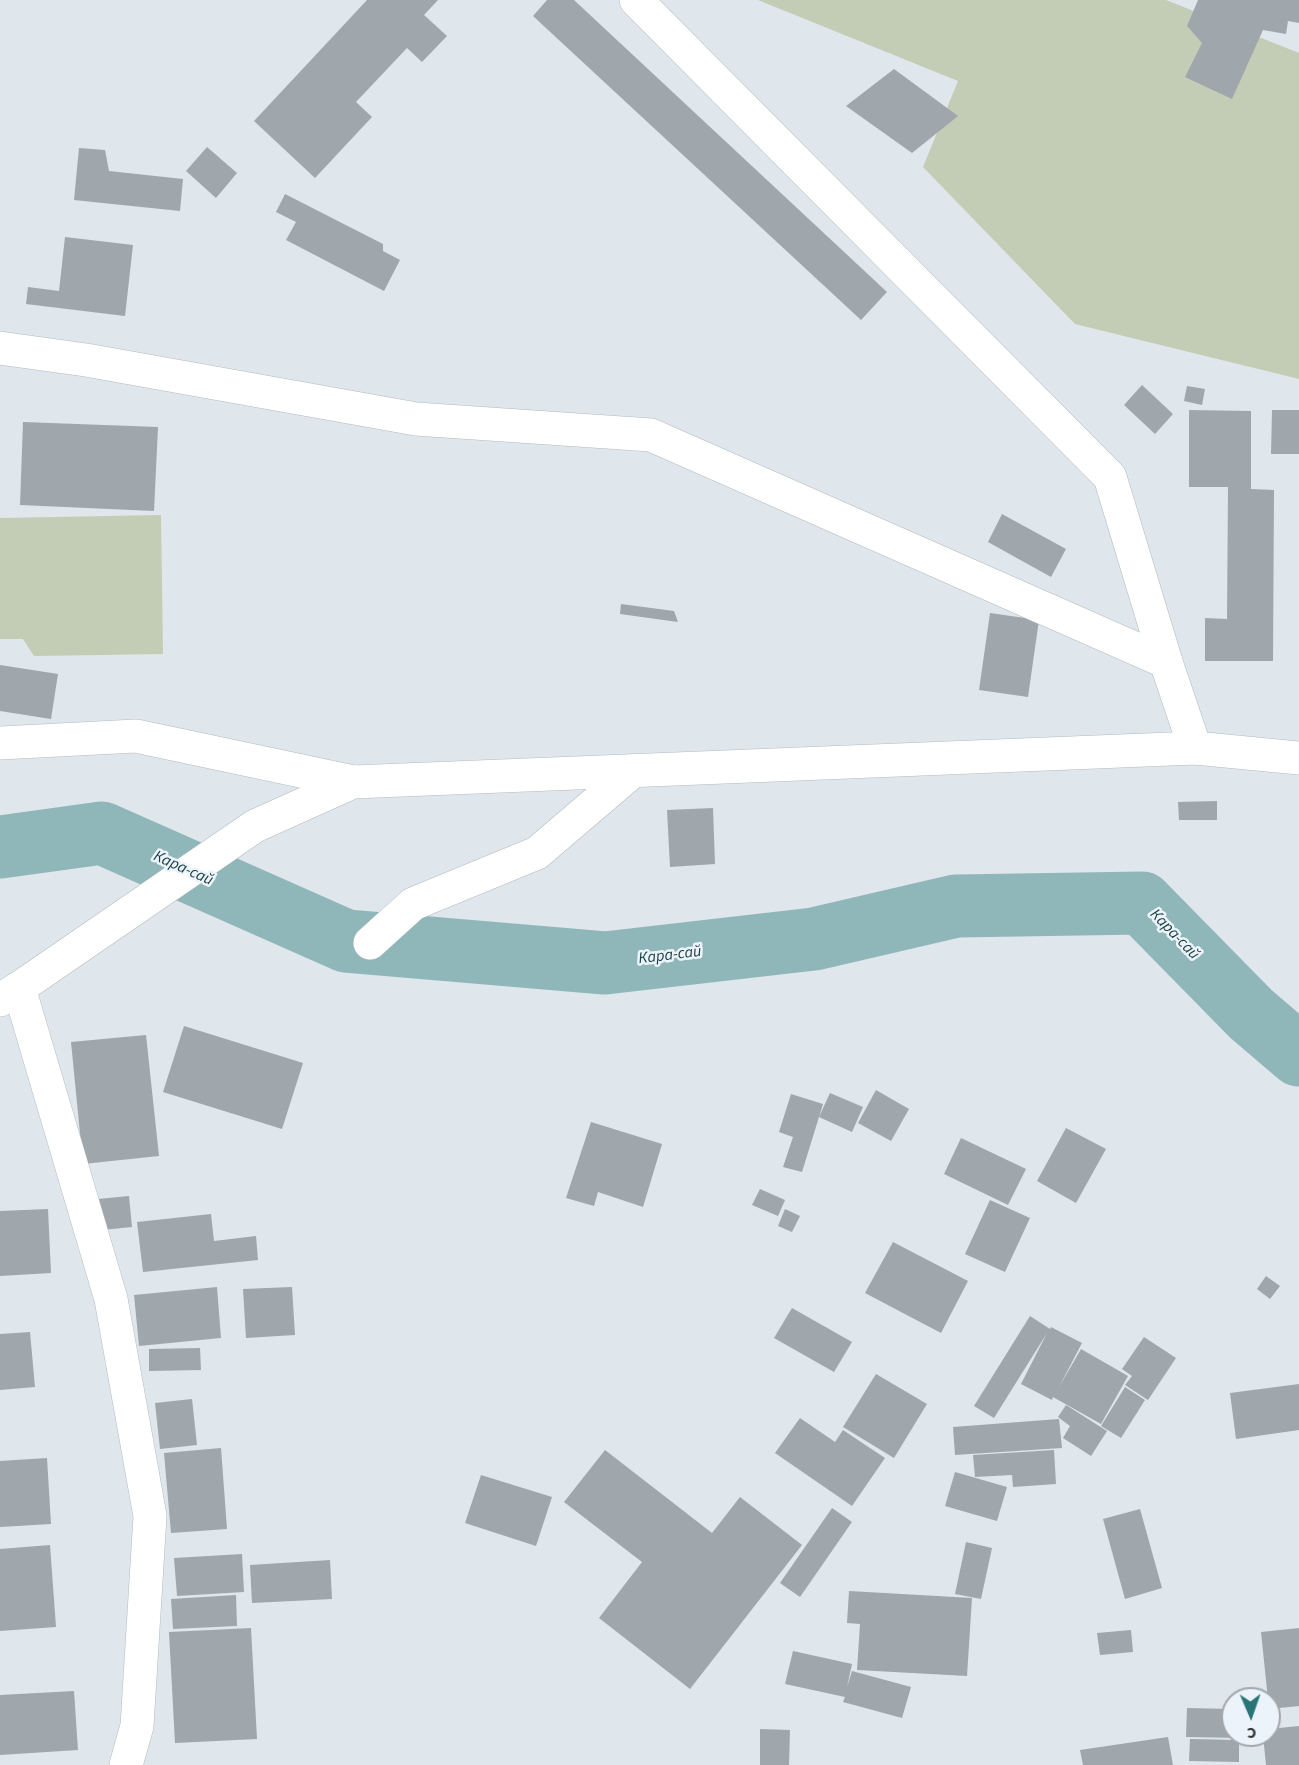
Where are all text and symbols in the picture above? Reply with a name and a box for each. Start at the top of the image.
water label: Кара-сай [150,847,216,891]
water label: Кара-сай [1145,906,1203,964]
water label: Кара-сай [638,943,702,969]
north arrow [1221,1687,1281,1747]
text: С [1247,1722,1257,1744]

